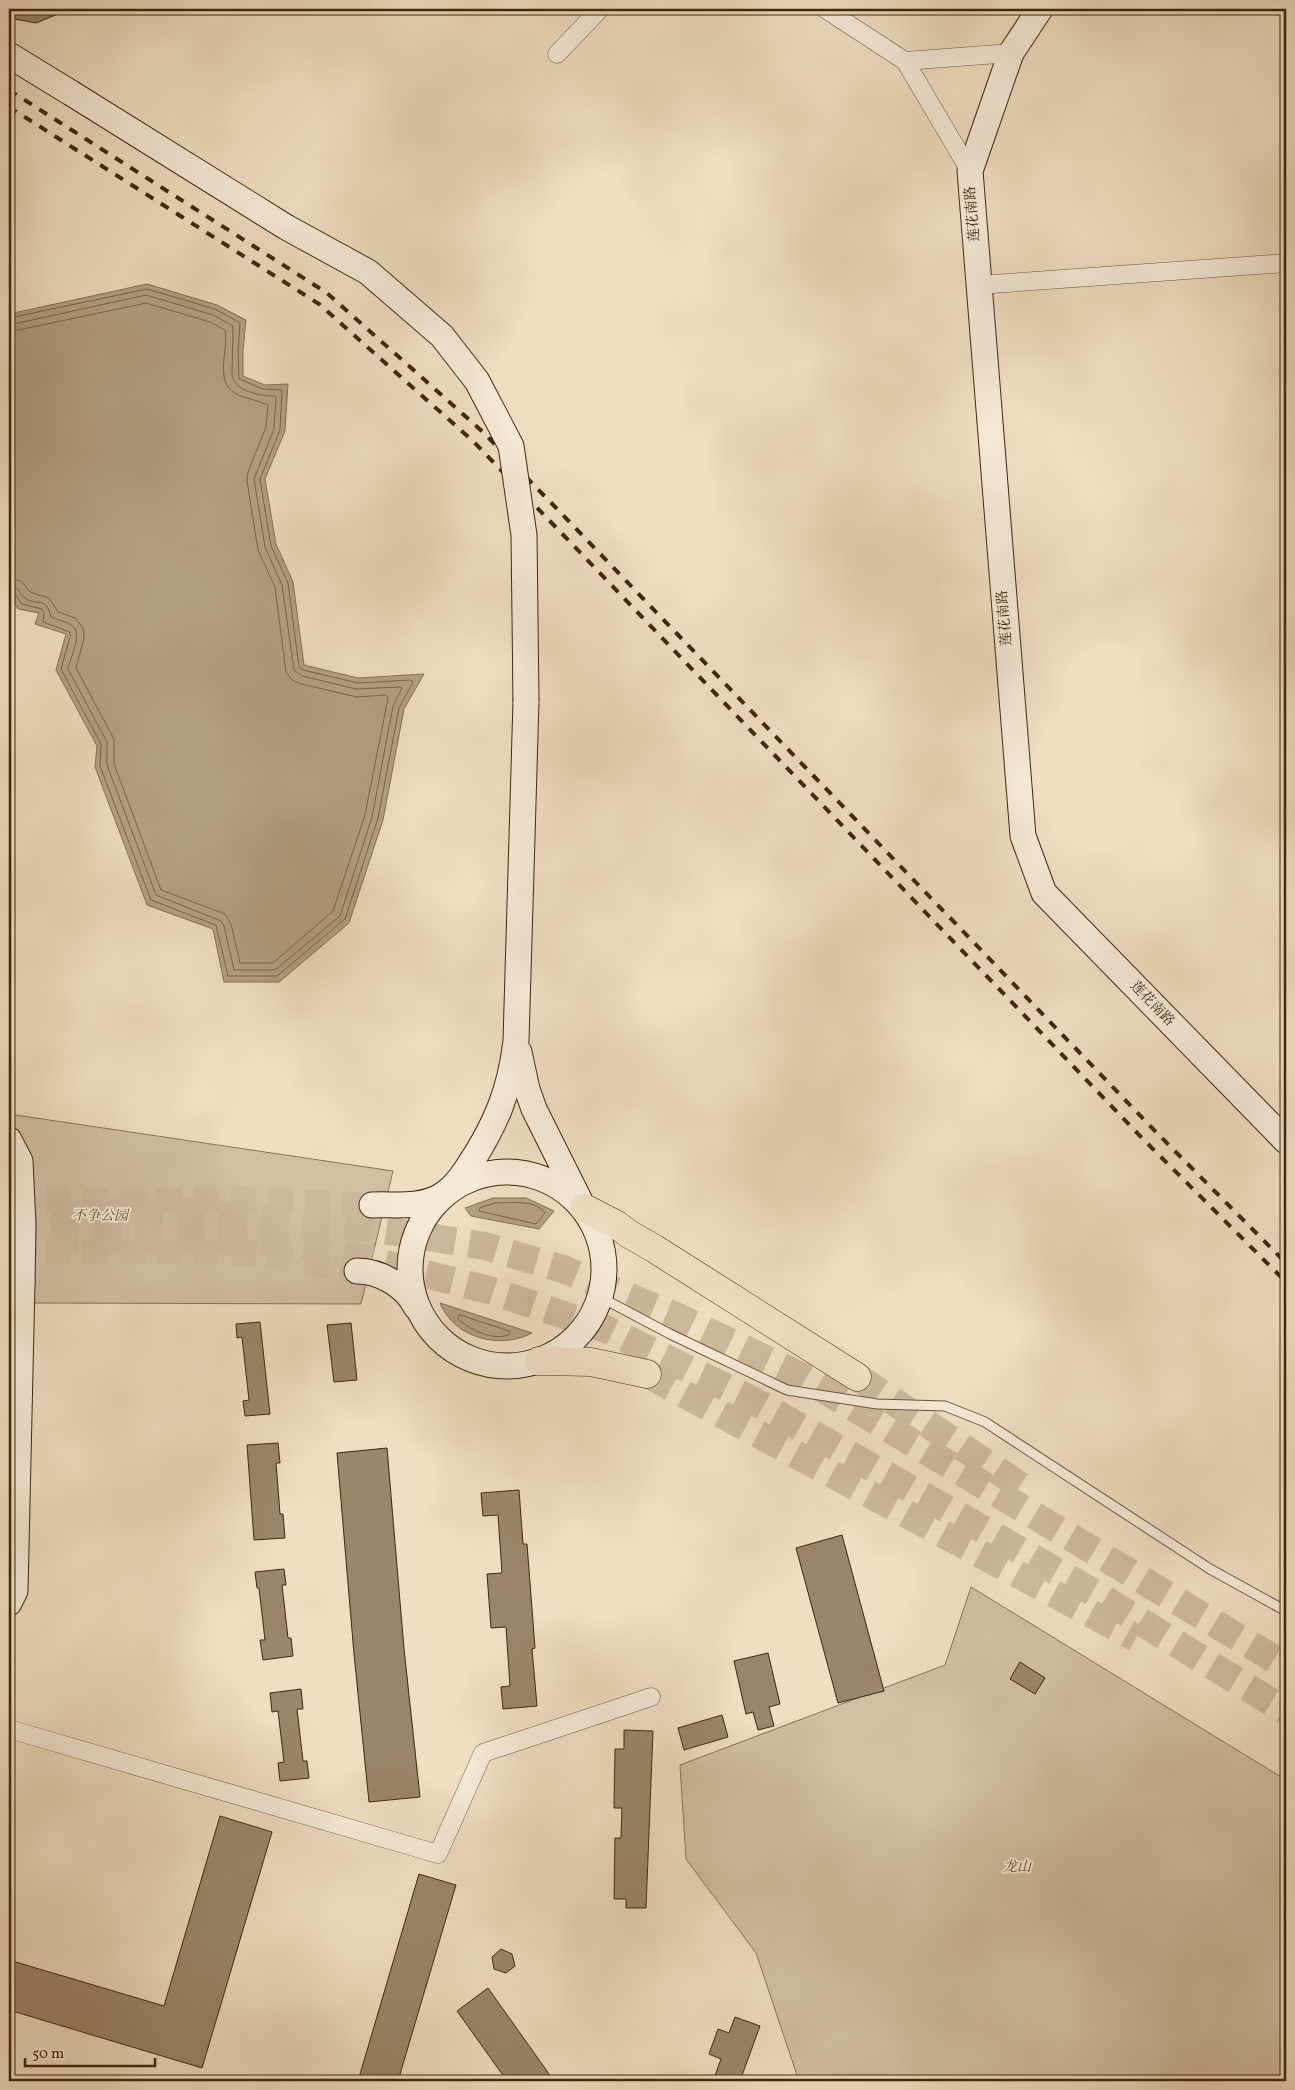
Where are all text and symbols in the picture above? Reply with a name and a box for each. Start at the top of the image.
street label: 莲花南路 [961,185,985,243]
street label: 莲花南路 [993,589,1017,647]
street label: 莲花南路 [1126,977,1178,1031]
park label: 不争公园 [72,1207,130,1226]
park label: 龙山 [1003,1858,1032,1877]
scale bar [25,2035,155,2067]
text: 50 m [32,2044,64,2065]

